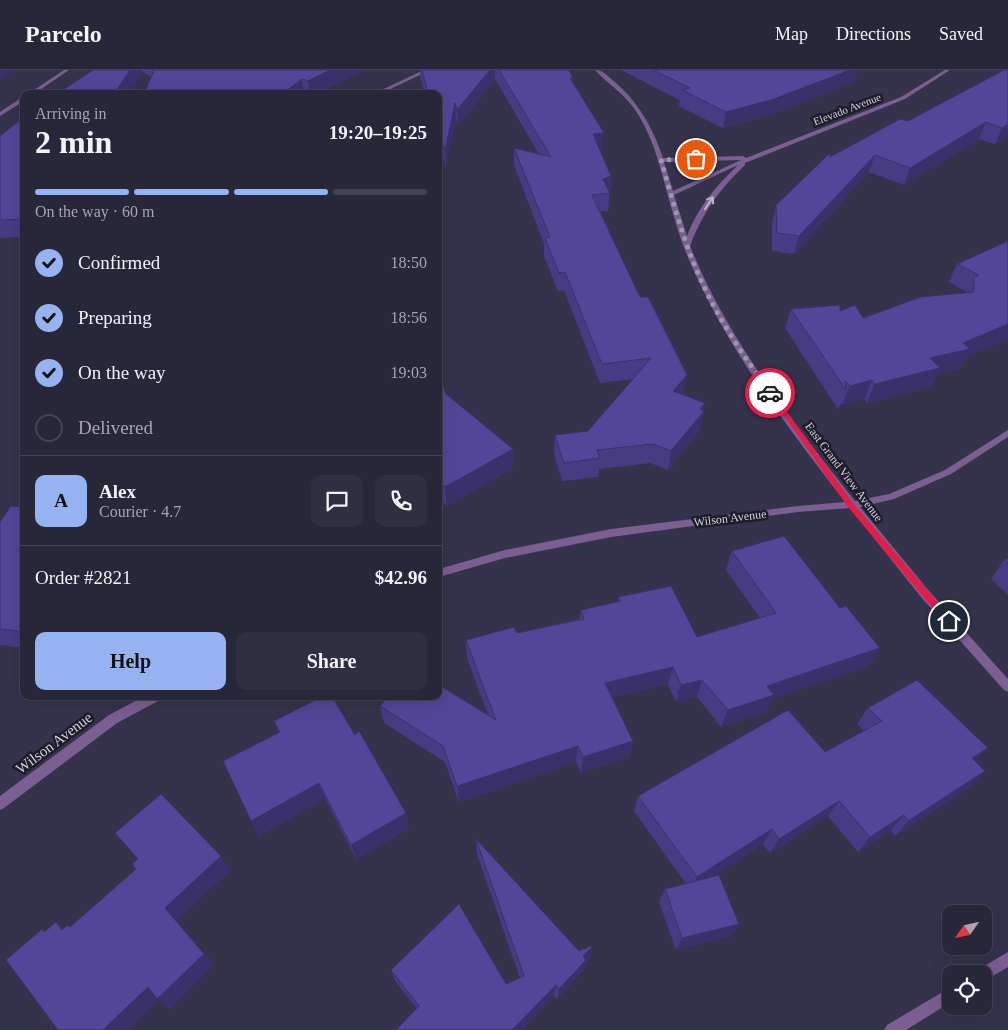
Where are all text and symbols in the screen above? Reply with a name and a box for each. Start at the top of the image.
text: Parcelo [25,21,102,47]
text: Map [775,24,808,44]
text: Directions [836,24,911,44]
text: Saved [939,24,983,44]
street label: Elevado Avenue [811,91,883,127]
text: Arriving in [35,105,107,122]
text: 19:20–19:25 [329,122,427,143]
text: 2 min [35,124,112,160]
pin [675,138,717,180]
icon: bag [682,145,710,173]
one-way arrow [704,196,714,210]
text: On the way · 60 m [35,203,155,220]
icon: check [35,249,63,277]
text: Confirmed [78,252,160,273]
text: 18:50 [391,254,427,271]
icon: check [35,304,63,332]
text: Preparing [78,307,152,328]
text: 18:56 [391,309,427,326]
icon: check [35,359,63,387]
text: On the way [78,362,166,383]
text: 19:03 [391,364,427,381]
courier [745,368,795,418]
icon: car [756,379,784,407]
text: Delivered [78,417,153,438]
street label: East Grand View Avenue [802,420,886,524]
button: chat [311,475,363,527]
button: phone [375,475,427,527]
text: Alex [99,481,136,502]
text: A [54,490,68,511]
text: Courier · 4.7 [99,503,181,520]
street label: Wilson Avenue [693,507,767,529]
text: Order #2821 [35,567,132,588]
text: $42.96 [375,567,427,588]
pin [928,600,970,642]
icon: home [935,607,963,635]
button: Help [35,632,226,690]
button: Share [236,632,427,690]
street label: Wilson Avenue [13,709,95,777]
north arrow [942,905,992,955]
map controls [942,905,992,1015]
button: locate [942,965,992,1015]

